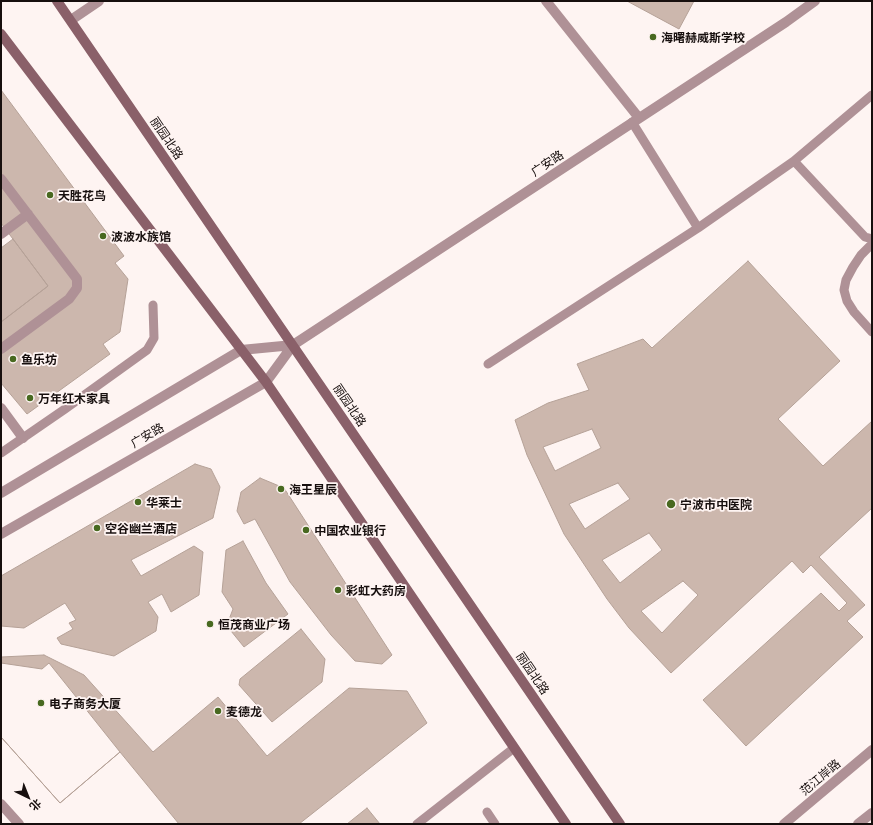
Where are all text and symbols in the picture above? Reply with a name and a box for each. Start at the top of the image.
place label: 海曙赫威斯学校 [661,30,745,44]
marker: 海曙赫威斯学校 [648,32,658,42]
street label: 丽园北路 [148,114,186,162]
street label: 广安路 [528,147,566,179]
place label: 天胜花鸟 [58,188,106,202]
marker: 天胜花鸟 [45,190,55,200]
place label: 波波水族馆 [111,229,171,243]
marker: 波波水族馆 [98,231,108,241]
place label: 鱼乐坊 [21,352,57,366]
marker: 鱼乐坊 [8,354,18,364]
street label: 丽园北路 [331,381,369,429]
place label: 万年红木家具 [38,391,110,405]
marker: 万年红木家具 [25,393,35,403]
street label: 广安路 [128,420,166,450]
place label: 海王星辰 [289,482,337,496]
marker: 海王星辰 [276,484,286,494]
place label: 华莱士 [146,495,182,509]
marker: 华莱士 [133,497,143,507]
place label: 宁波市中医院 [680,497,752,511]
marker: 宁波市中医院 [665,498,677,510]
place label: 空谷幽兰酒店 [105,521,177,535]
marker: 空谷幽兰酒店 [92,523,102,533]
place label: 中国农业银行 [314,523,386,537]
marker: 中国农业银行 [301,525,311,535]
place label: 彩虹大药房 [346,583,406,597]
marker: 彩虹大药房 [333,585,343,595]
place label: 恒茂商业广场 [218,617,290,631]
marker: 恒茂商业广场 [205,619,215,629]
street label: 丽园北路 [514,649,552,697]
place label: 电子商务大厦 [49,696,121,710]
marker: 电子商务大厦 [36,698,46,708]
place label: 麦德龙 [226,704,262,718]
marker: 麦德龙 [213,706,223,716]
street label: 范江岸路 [797,756,843,798]
north arrow [8,777,48,817]
text: 北 [27,796,46,815]

